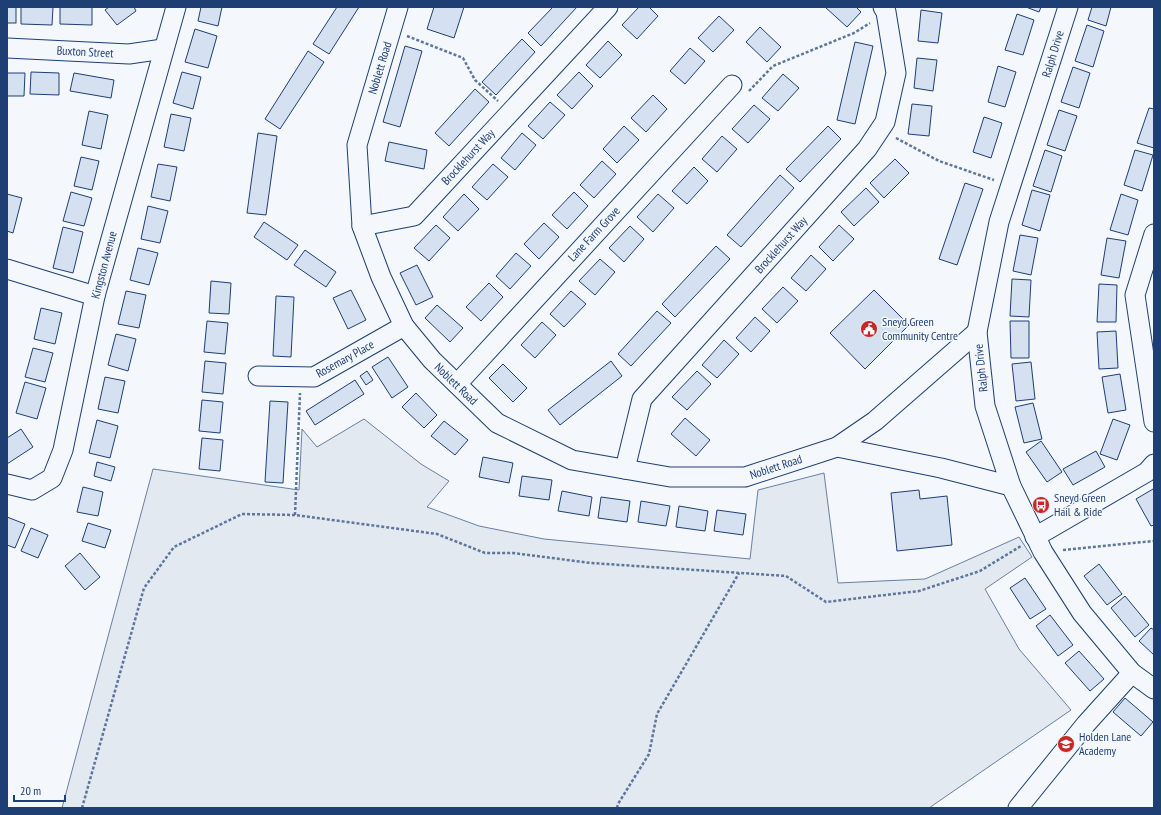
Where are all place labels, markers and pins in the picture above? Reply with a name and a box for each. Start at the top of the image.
place label: Sneyd Green Community Centre [882,314,958,343]
public building icon: Sneyd Green Community Centre [859,319,879,339]
place label: Sneyd Green Hail & Ride [1054,490,1106,519]
bus stop icon: Sneyd Green Hail & Ride [1031,495,1051,515]
place label: Holden Lane Academy [1079,729,1131,758]
school or university icon: Holden Lane Academy [1056,734,1076,754]

